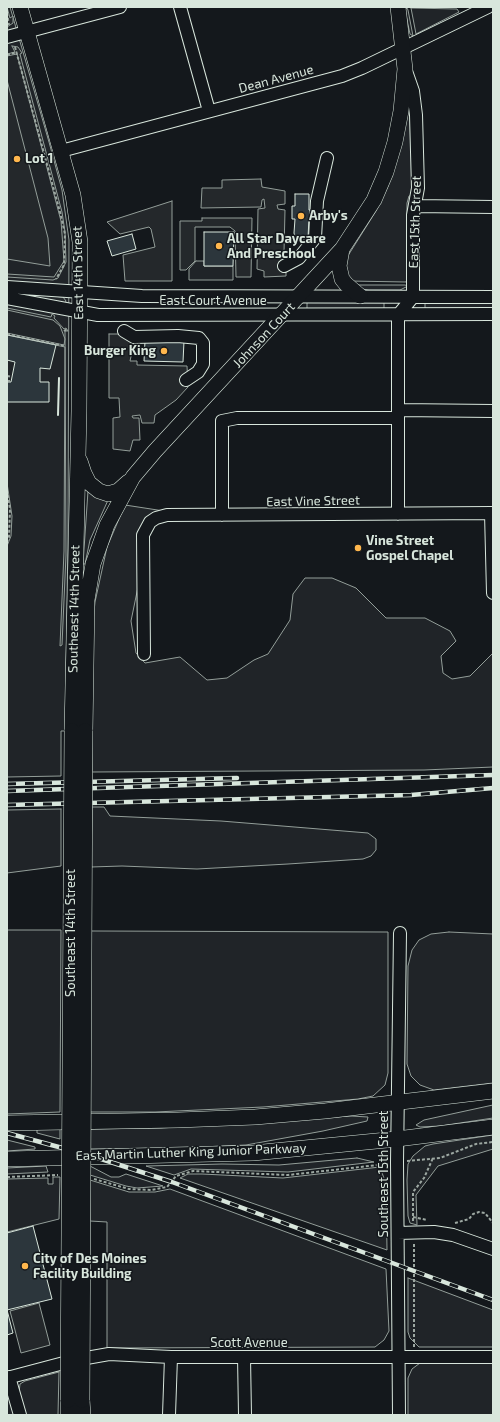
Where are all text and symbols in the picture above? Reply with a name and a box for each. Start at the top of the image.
street label: Dean Avenue [237,62,315,96]
place label: Lot 1 [25,151,53,167]
marker: Lot 1 [12,154,22,164]
street label: East 15th Street [406,175,424,269]
place label: Arby's [309,208,348,224]
marker: Arby's [296,211,306,221]
street label: East 14th Street [69,226,87,320]
place label: All Star Daycare And Preschool [227,231,326,262]
marker: All Star Daycare And Preschool [214,241,224,251]
street label: East Court Avenue [159,293,267,309]
street label: Johnson Court [230,299,298,371]
place label: Burger King [84,343,156,359]
marker: Burger King [159,346,169,356]
street label: East Vine Street [266,492,360,510]
place label: Vine Street Gospel Chapel [366,533,453,564]
marker: Vine Street Gospel Chapel [353,543,363,553]
street label: Southeast 14th Street [65,545,83,673]
street label: Southeast 14th Street [63,869,79,997]
street label: Southeast 15th Street [376,1111,392,1237]
street label: East Martin Luther King Junior Parkway [75,1140,307,1164]
place label: City of Des Moines Facility Building [33,1251,147,1282]
marker: City of Des Moines Facility Building [20,1261,30,1271]
street label: Scott Avenue [210,1335,288,1351]

